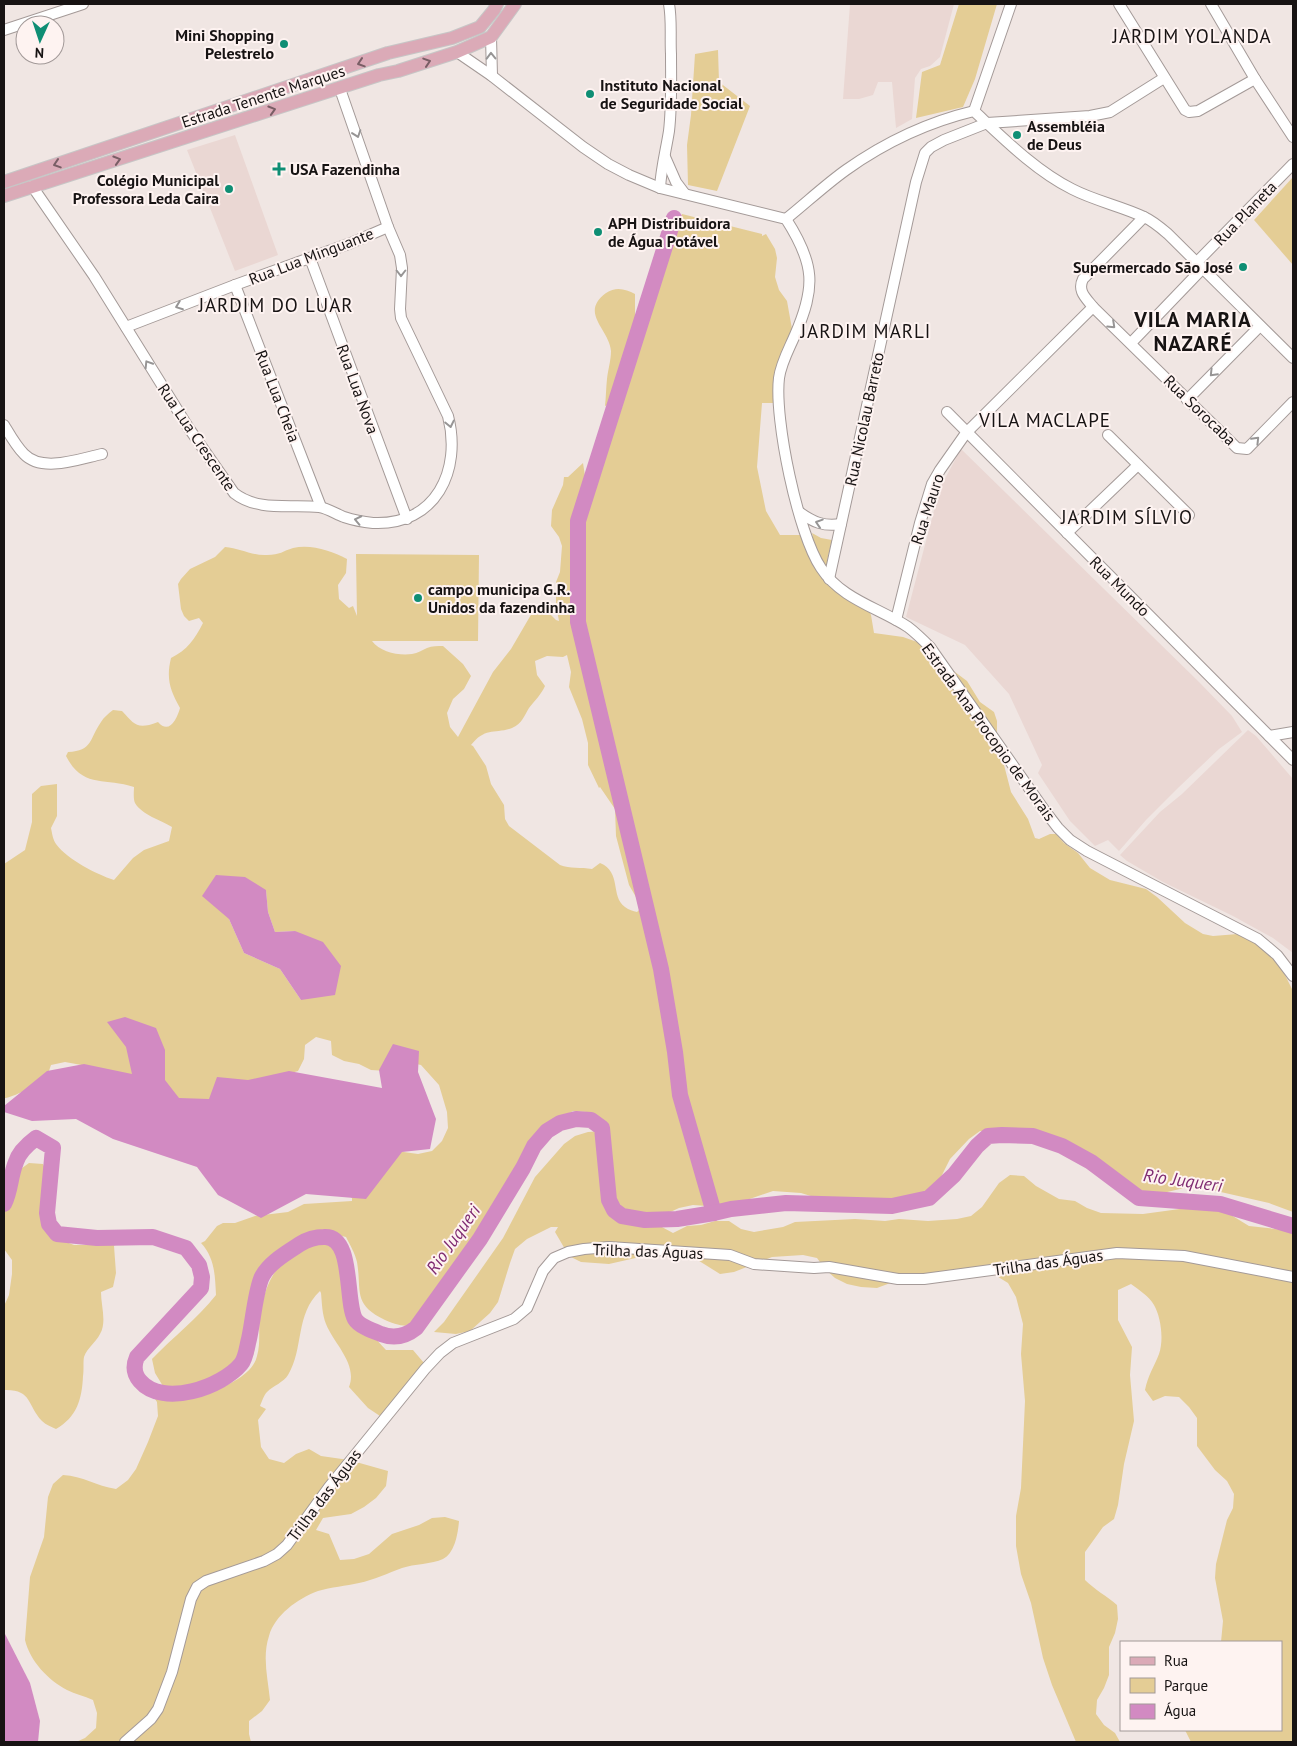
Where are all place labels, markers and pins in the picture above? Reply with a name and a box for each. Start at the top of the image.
place label: Mini Shopping Pelestrelo [175,25,274,63]
marker: Mini Shopping Pelestrelo [278,38,290,50]
place label: Instituto Nacional de Seguridade Social [600,75,743,113]
marker: Instituto Nacional de Seguridade Social [584,88,596,100]
place label: Assembléia de Deus [1027,116,1105,154]
marker: Assembléia de Deus [1011,129,1023,141]
place label: USA Fazendinha [290,159,400,179]
marker: USA Fazendinha [272,162,286,176]
place label: Colégio Municipal Professora Leda Caira [73,170,219,208]
marker: Colégio Municipal Professora Leda Caira [223,183,235,195]
place label: APH Distribuidora de Água Potável [608,213,731,251]
marker: APH Distribuidora de Água Potável [592,226,604,238]
place label: Supermercado São José [1073,257,1233,277]
marker: Supermercado São José [1237,261,1249,273]
place label: campo municipa G.R. Unidos da fazendinha [428,579,575,617]
marker: campo municipa G.R. Unidos da fazendinha [412,592,424,604]

